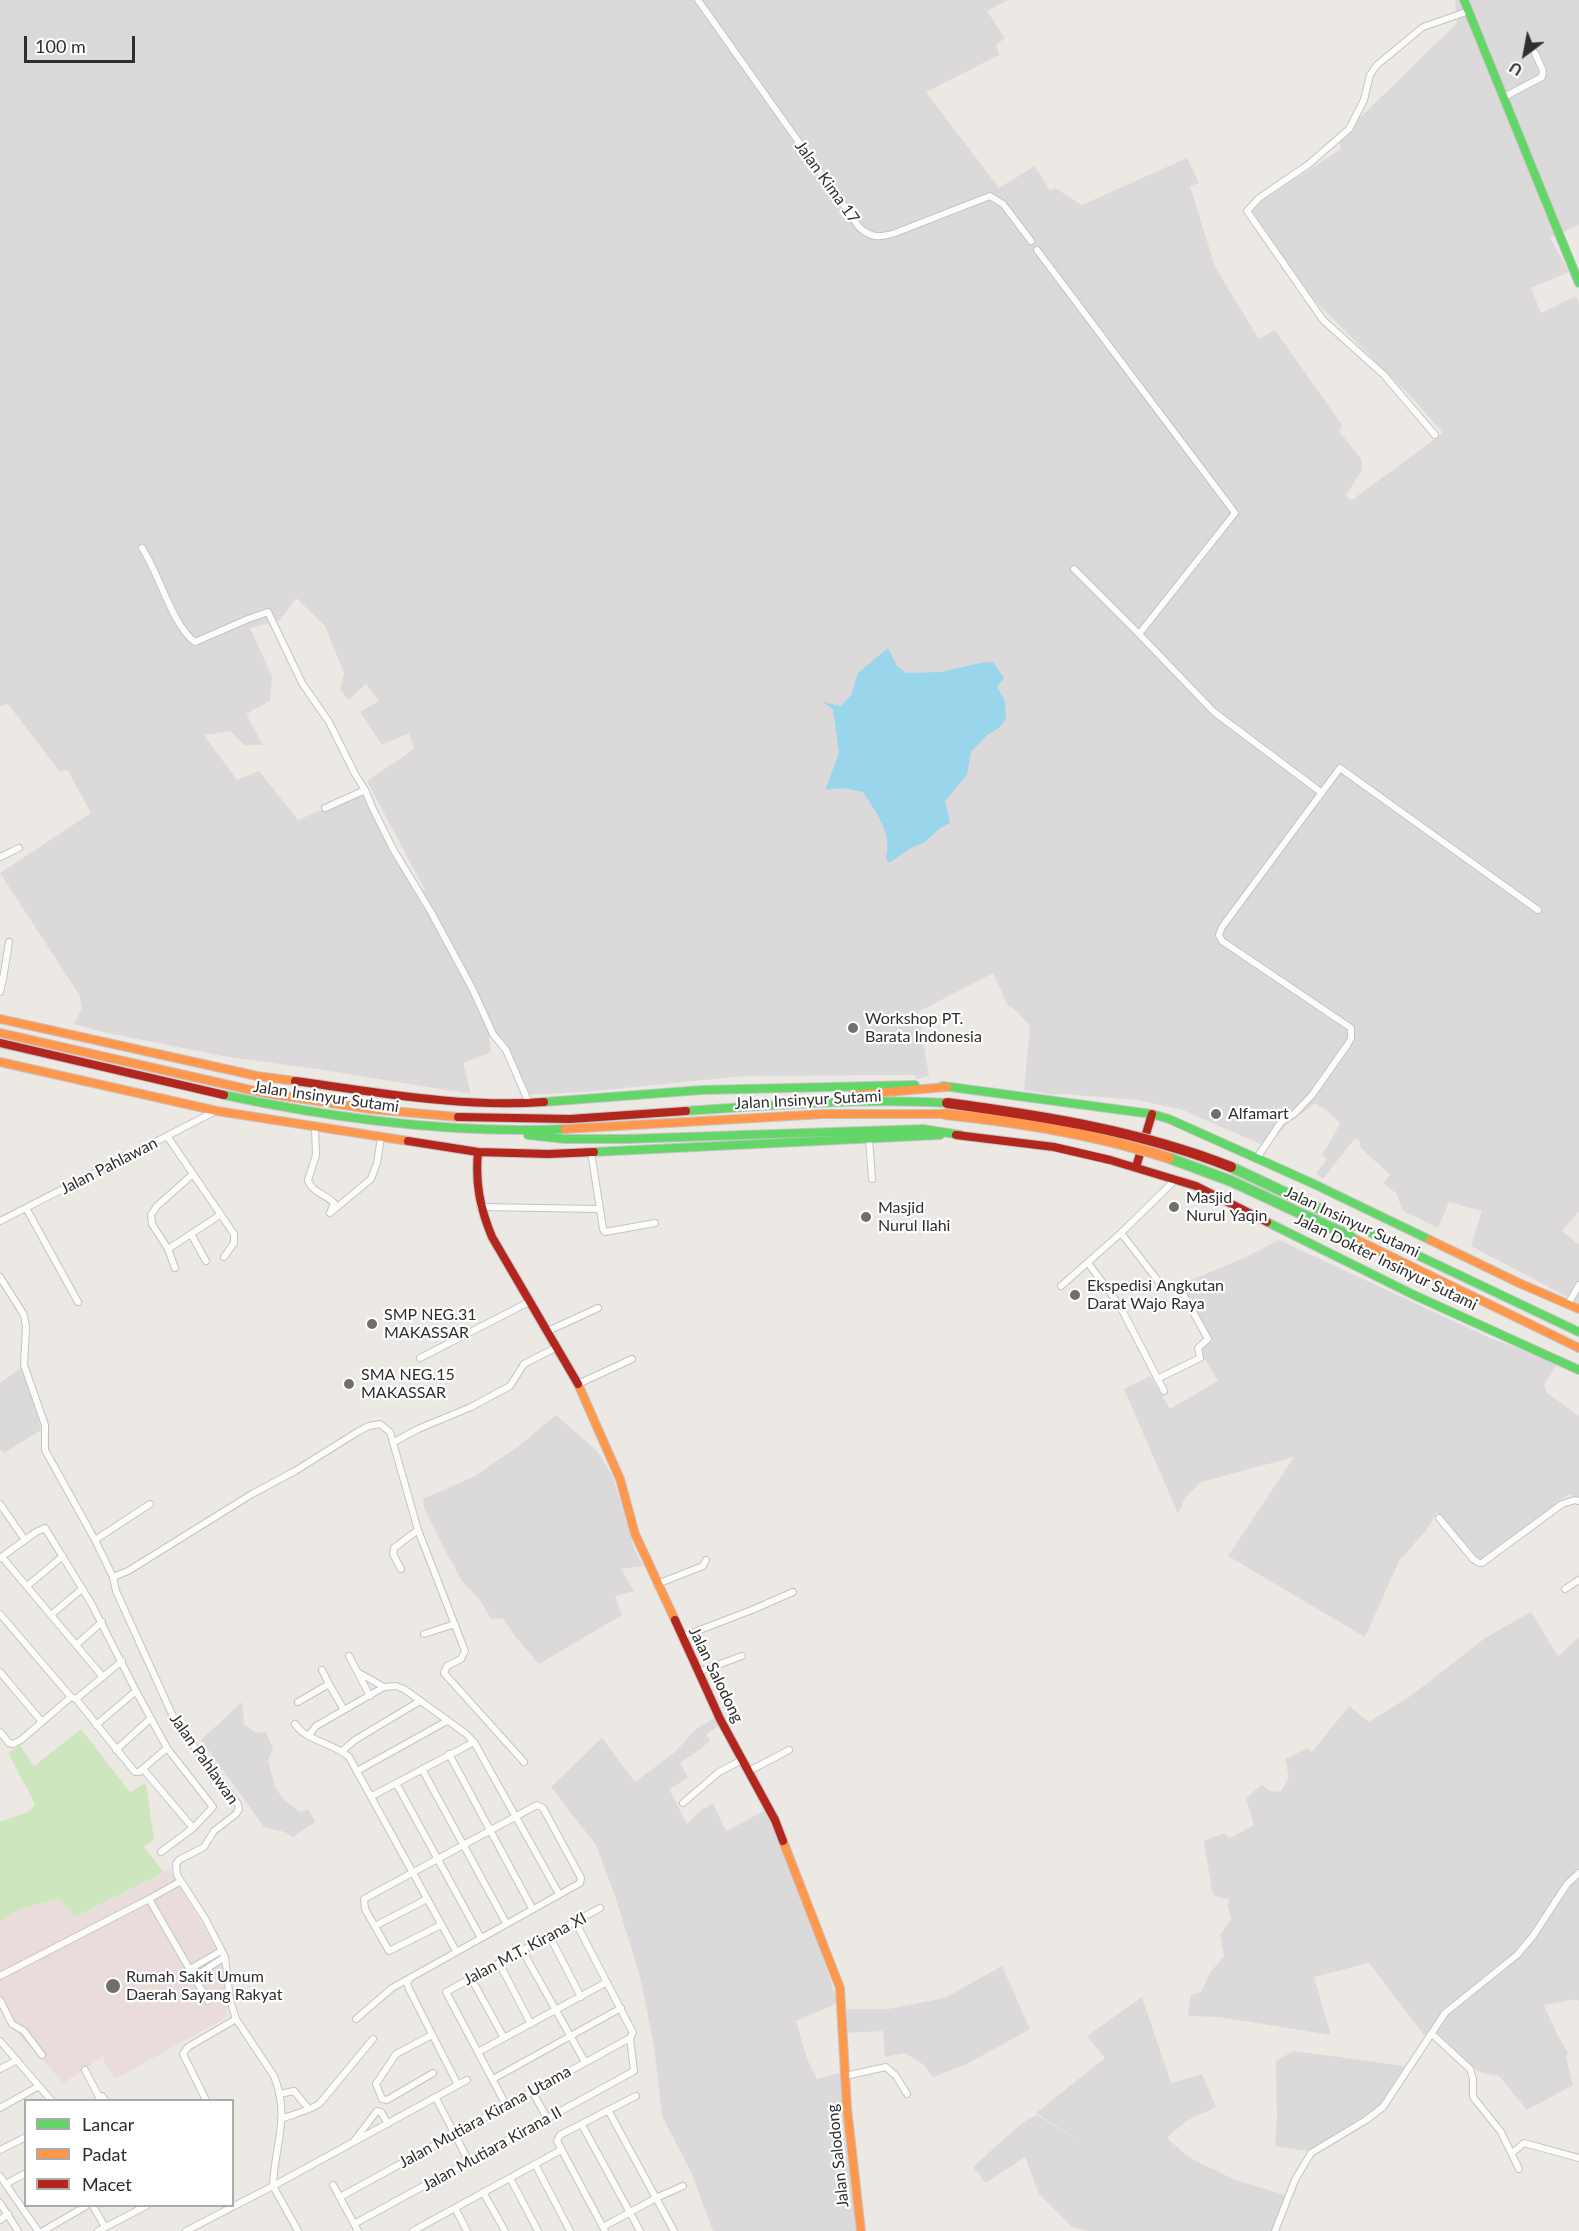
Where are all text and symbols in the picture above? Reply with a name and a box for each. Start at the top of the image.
scale bar [27,24,138,62]
north arrow [1495,24,1555,84]
text: 100 m [35,35,86,57]
text: U [1505,58,1525,81]
street label: Jalan Kima 17 [791,137,863,227]
place label: Workshop PT. Barata Indonesia [865,1009,982,1047]
marker: Workshop PT. Barata Indonesia [846,1021,860,1035]
street label: Jalan Insinyur Sutami [252,1077,400,1117]
street label: Jalan Insinyur Sutami [734,1087,882,1113]
place label: Alfamart [1228,1104,1289,1124]
marker: Alfamart [1209,1107,1223,1121]
street label: Jalan Pahlawan [57,1133,161,1199]
street label: Jalan Insinyur Sutami [1281,1182,1423,1262]
place label: Masjid Nurul Yaqin [1186,1188,1267,1226]
place label: Masjid Nurul Ilahi [878,1198,950,1236]
marker: Masjid Nurul Yaqin [1167,1200,1181,1214]
street label: Jalan Dokter Insinyur Sutami [1292,1209,1480,1315]
marker: Masjid Nurul Ilahi [859,1210,873,1224]
place label: Ekspedisi Angkutan Darat Wajo Raya [1087,1276,1224,1314]
marker: Ekspedisi Angkutan Darat Wajo Raya [1068,1288,1082,1302]
place label: SMP NEG.31 MAKASSAR [384,1305,476,1343]
marker: SMP NEG.31 MAKASSAR [365,1317,379,1331]
place label: SMA NEG.15 MAKASSAR [361,1365,455,1403]
marker: SMA NEG.15 MAKASSAR [342,1377,356,1391]
street label: Jalan Salodong [685,1624,747,1726]
street label: Jalan Pahlawan [166,1710,242,1808]
street label: Jalan M.T. Kirana XI [460,1908,590,1990]
place label: Rumah Sakit Umum Daerah Sayang Rakyat [126,1967,282,2005]
marker: Rumah Sakit Umum Daerah Sayang Rakyat [104,1977,122,1995]
street label: Jalan Mutiara Kirana Utama [396,2062,574,2172]
legend [24,2099,234,2207]
street label: Jalan Mutiara Kirana II [419,2103,565,2195]
street label: Jalan Salodong [823,2103,853,2209]
text: Lancar [82,2113,134,2135]
text: Padat [82,2143,127,2165]
text: Macet [82,2173,132,2195]

